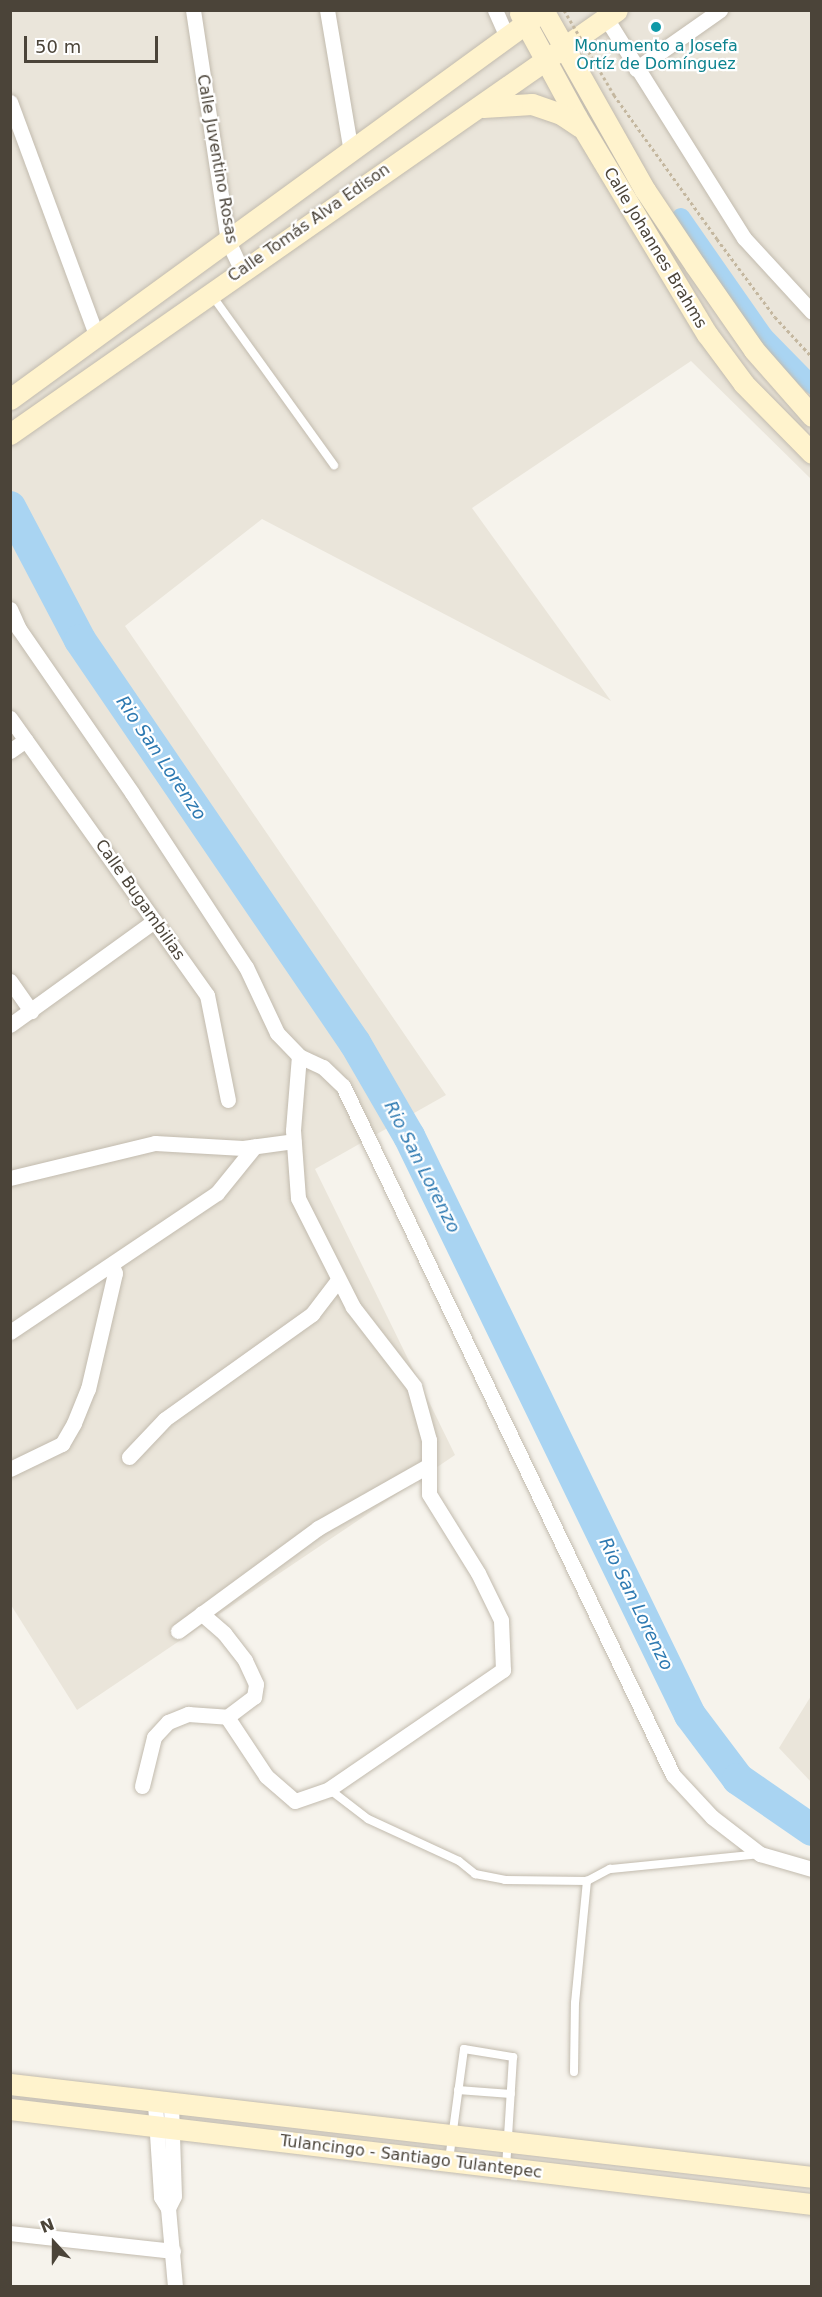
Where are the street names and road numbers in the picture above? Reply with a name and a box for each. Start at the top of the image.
street label: Calle Juventino Rosas [193,73,241,245]
street label: Calle Tomás Alva Edison [224,160,394,286]
street label: Calle Johannes Brahms [599,164,711,332]
street label: Calle Bugambilias [91,836,189,964]
street label: Tulancingo - Santiago Tulantepec [279,2131,543,2183]

